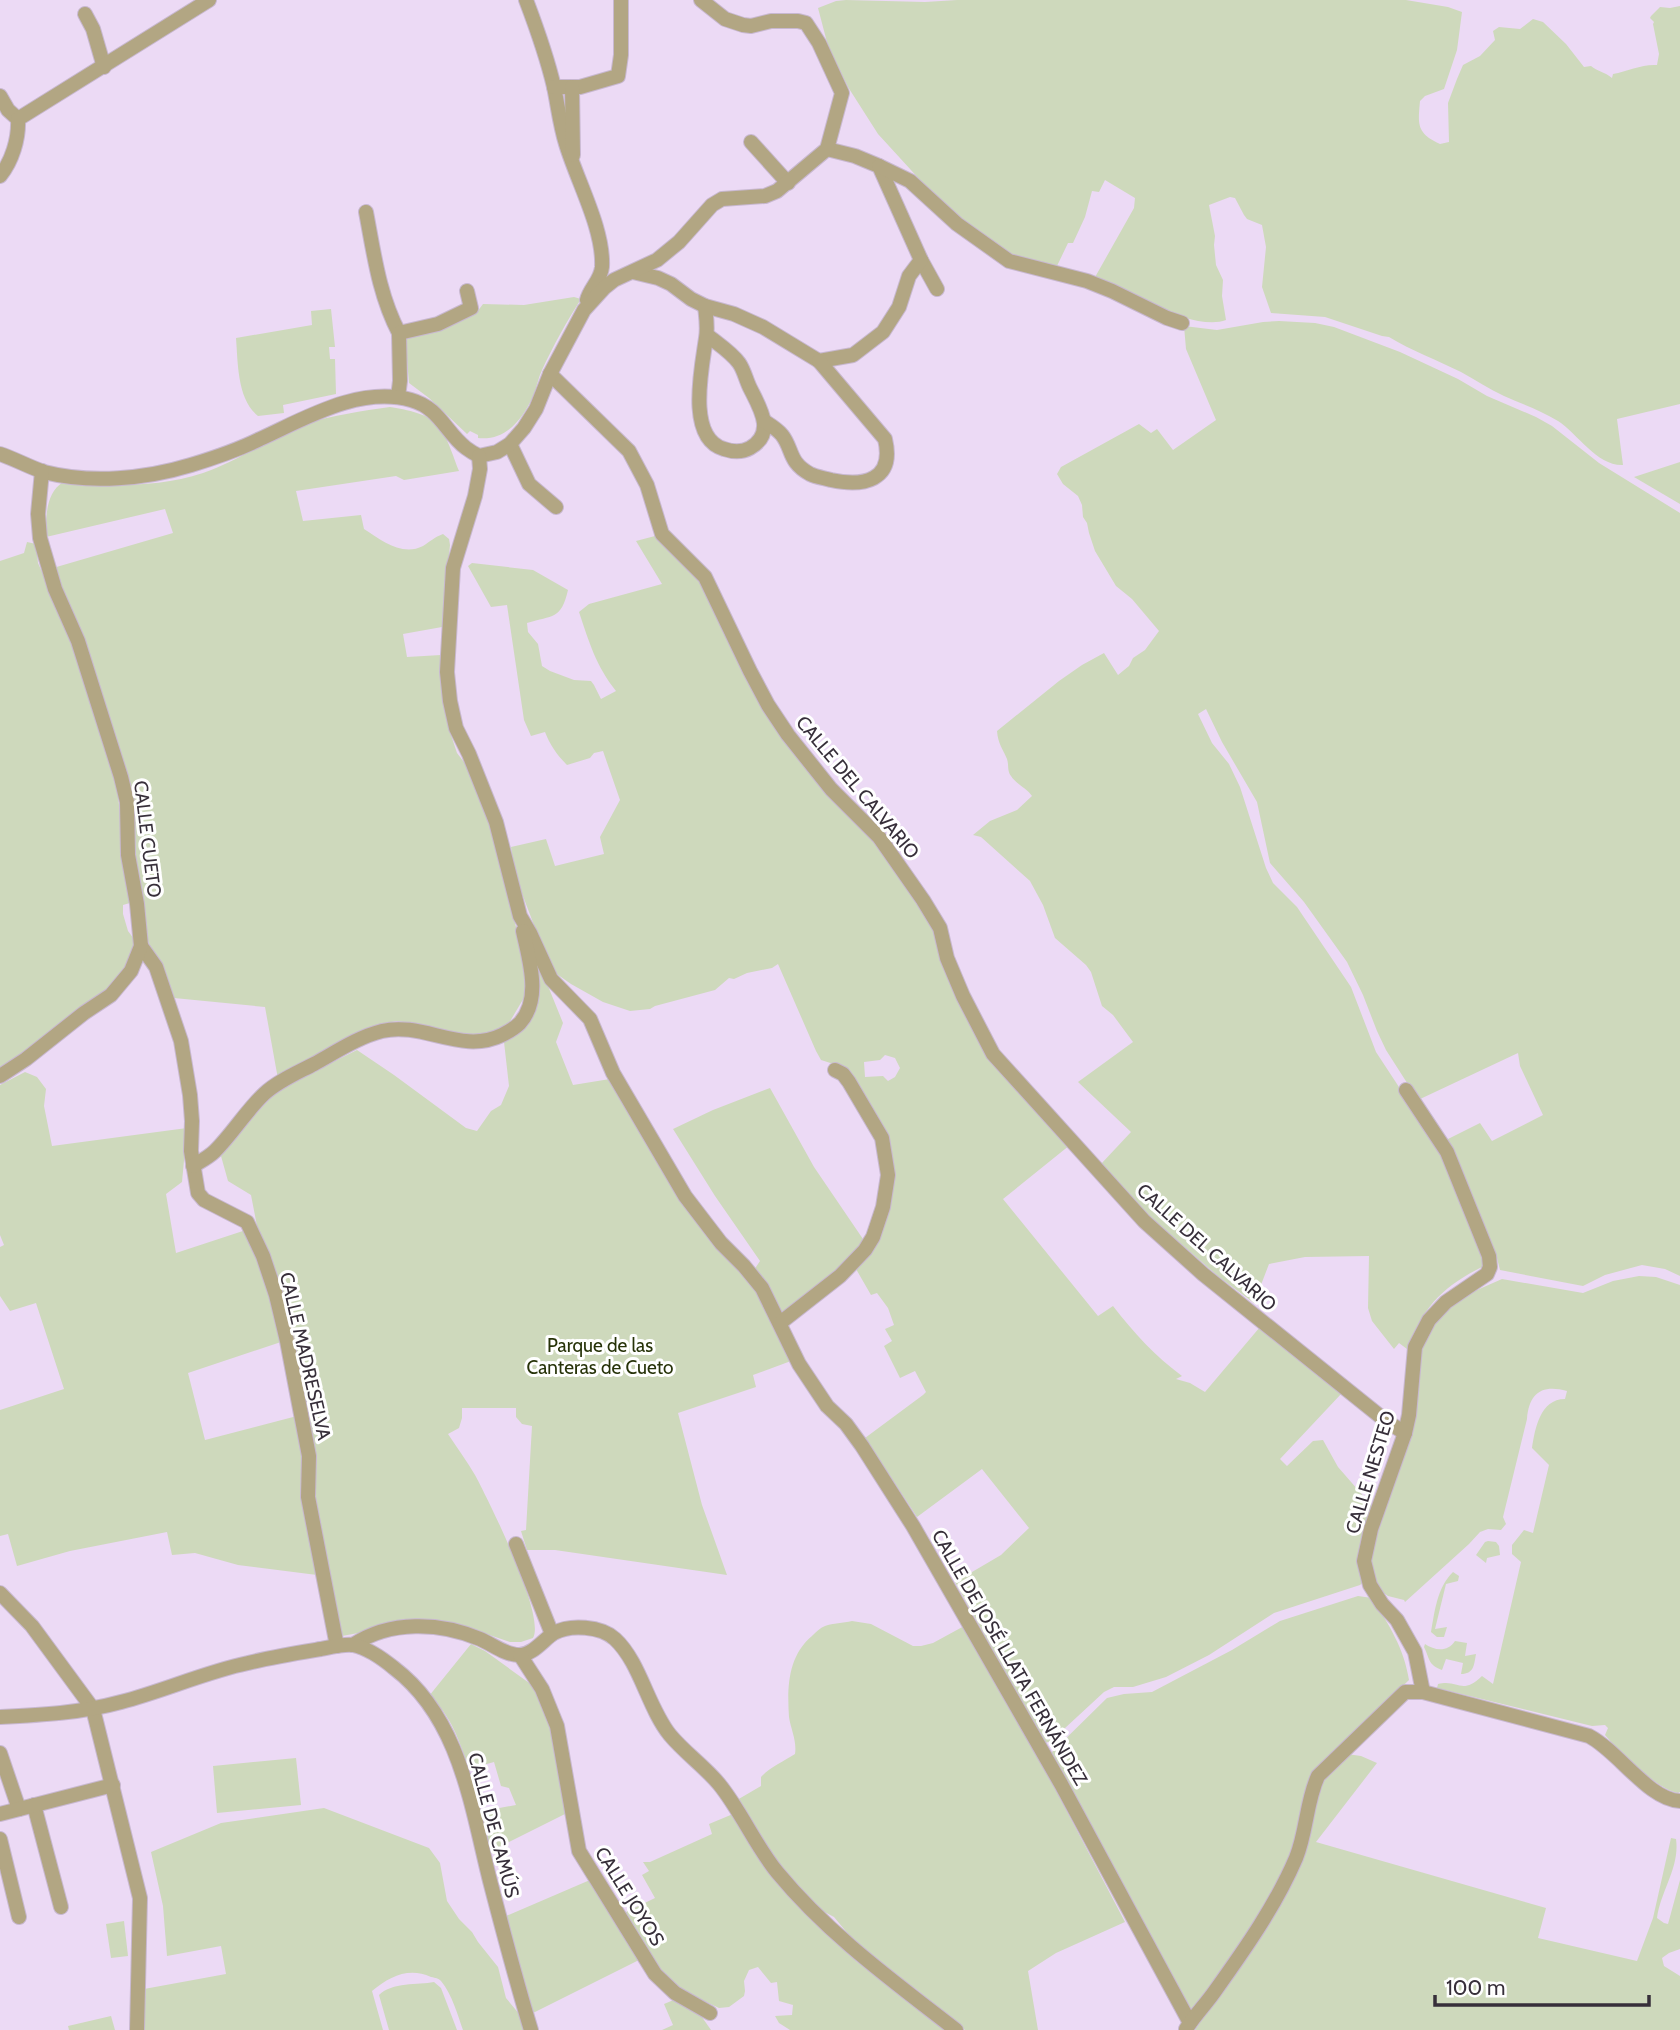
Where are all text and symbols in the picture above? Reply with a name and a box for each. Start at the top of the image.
street label: CALLE DEL CALVARIO [791,711,924,864]
street label: CALLE CUETO [129,779,166,899]
street label: CALLE DEL CALVARIO [1132,1179,1281,1316]
street label: CALLE MADRESELVA [275,1270,336,1443]
park label: Parque de las Canteras de Cueto [527,1334,673,1379]
street label: CALLE NESTEO [1341,1408,1400,1536]
street label: CALLE DE JOSÉ LLATA FERNÁNDEZ [927,1525,1093,1790]
street label: CALLE DE CAMÚS [463,1750,525,1900]
street label: CALLE JOYOS [590,1843,669,1950]
scale bar [1435,1964,1648,2008]
text: 100 m [1446,1975,1505,2000]

